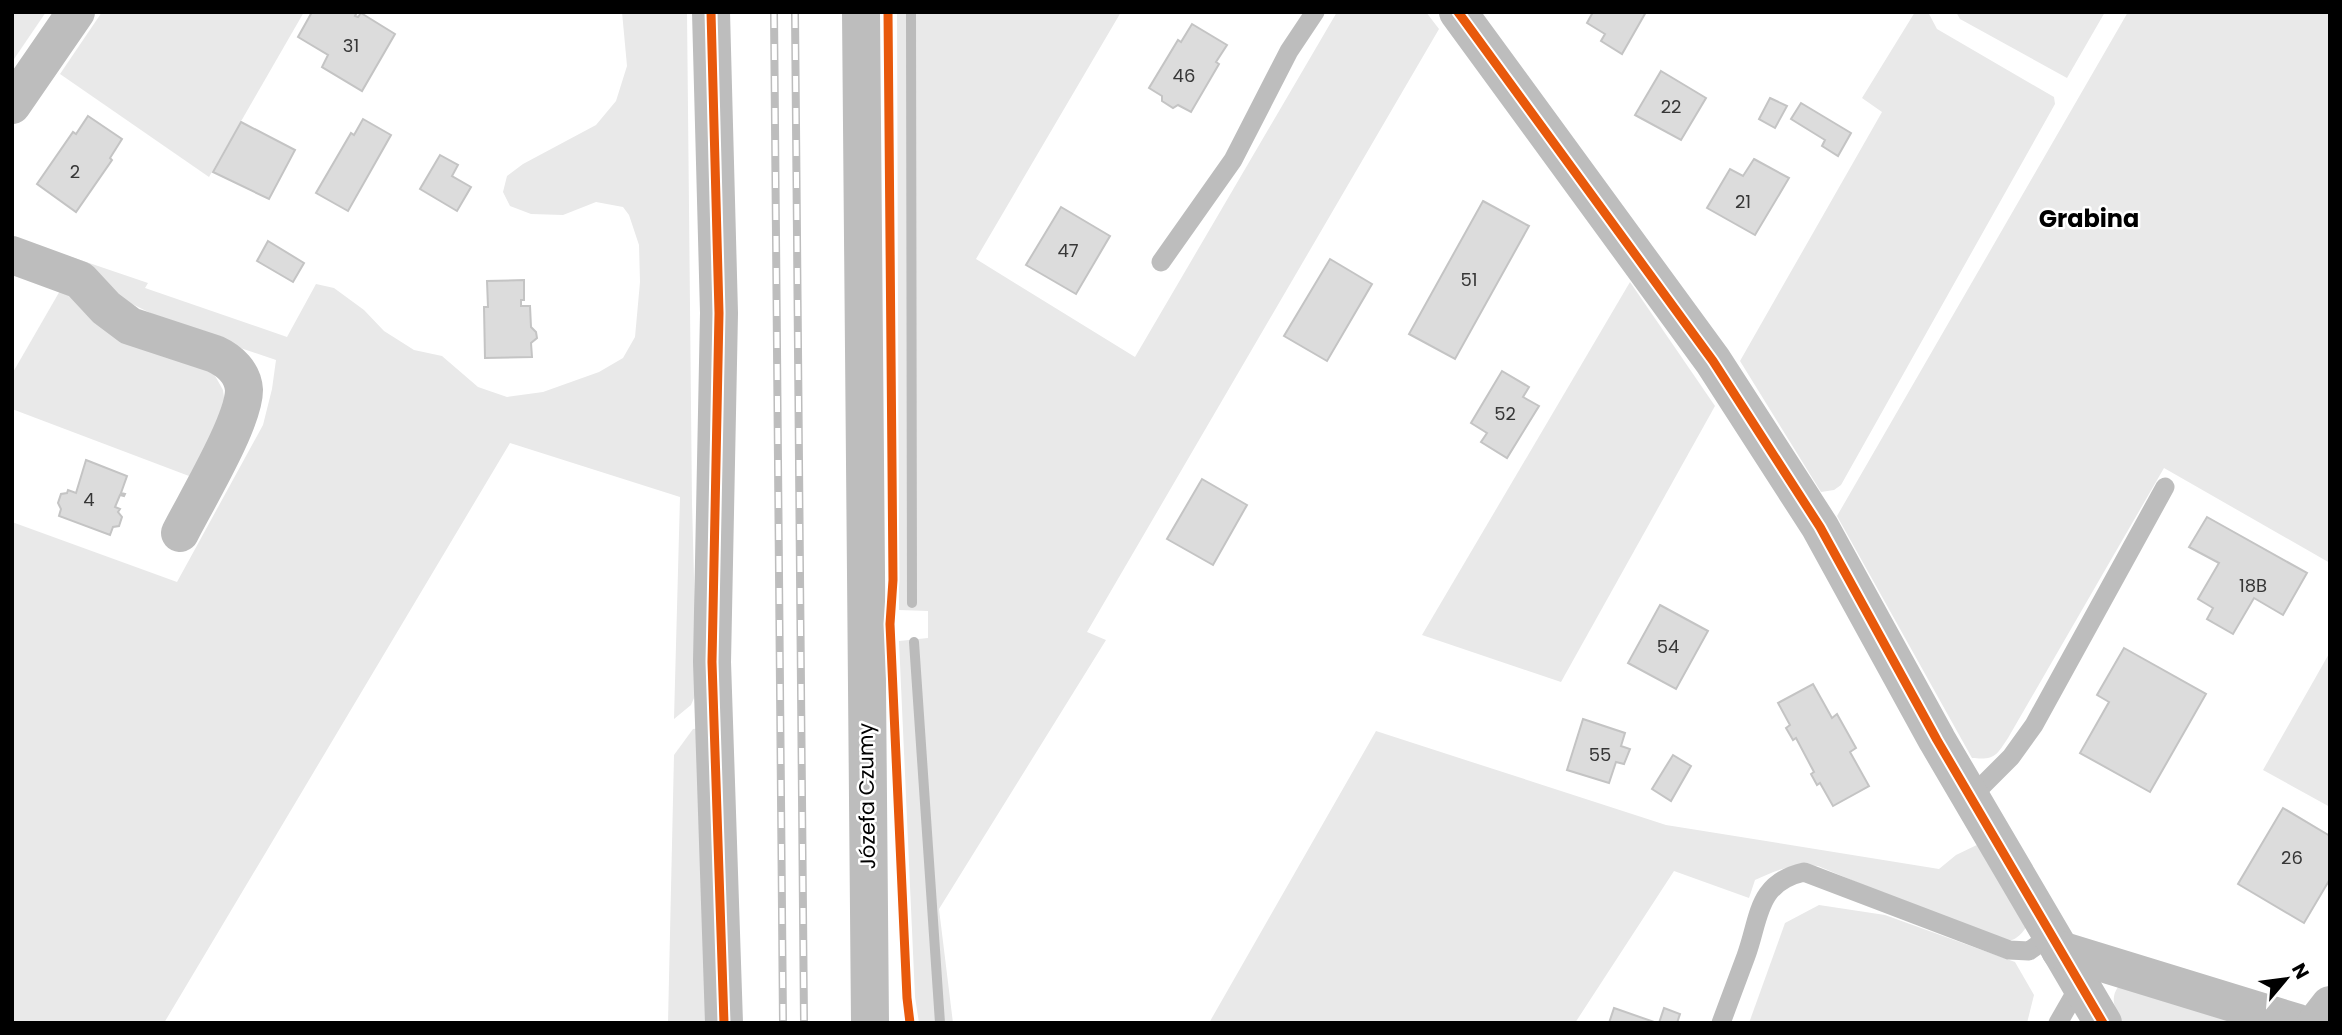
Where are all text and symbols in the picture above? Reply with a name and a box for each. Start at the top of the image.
house number: 31 [343,33,359,58]
house number: 46 [1173,63,1195,88]
house number: 22 [1661,94,1681,119]
house number: 2 [70,159,80,184]
house number: 21 [1735,189,1751,214]
district label: Grabina [2039,202,2139,235]
house number: 47 [1057,238,1079,263]
house number: 51 [1460,267,1478,292]
house number: 52 [1494,401,1516,426]
house number: 4 [83,487,95,512]
house number: 18B [2239,573,2267,598]
house number: 54 [1657,634,1679,659]
street label: Józefa Czumy [851,722,882,870]
house number: 55 [1589,742,1611,767]
house number: 26 [2281,845,2303,870]
north arrow [2251,944,2321,1014]
text: N [2285,958,2316,984]

